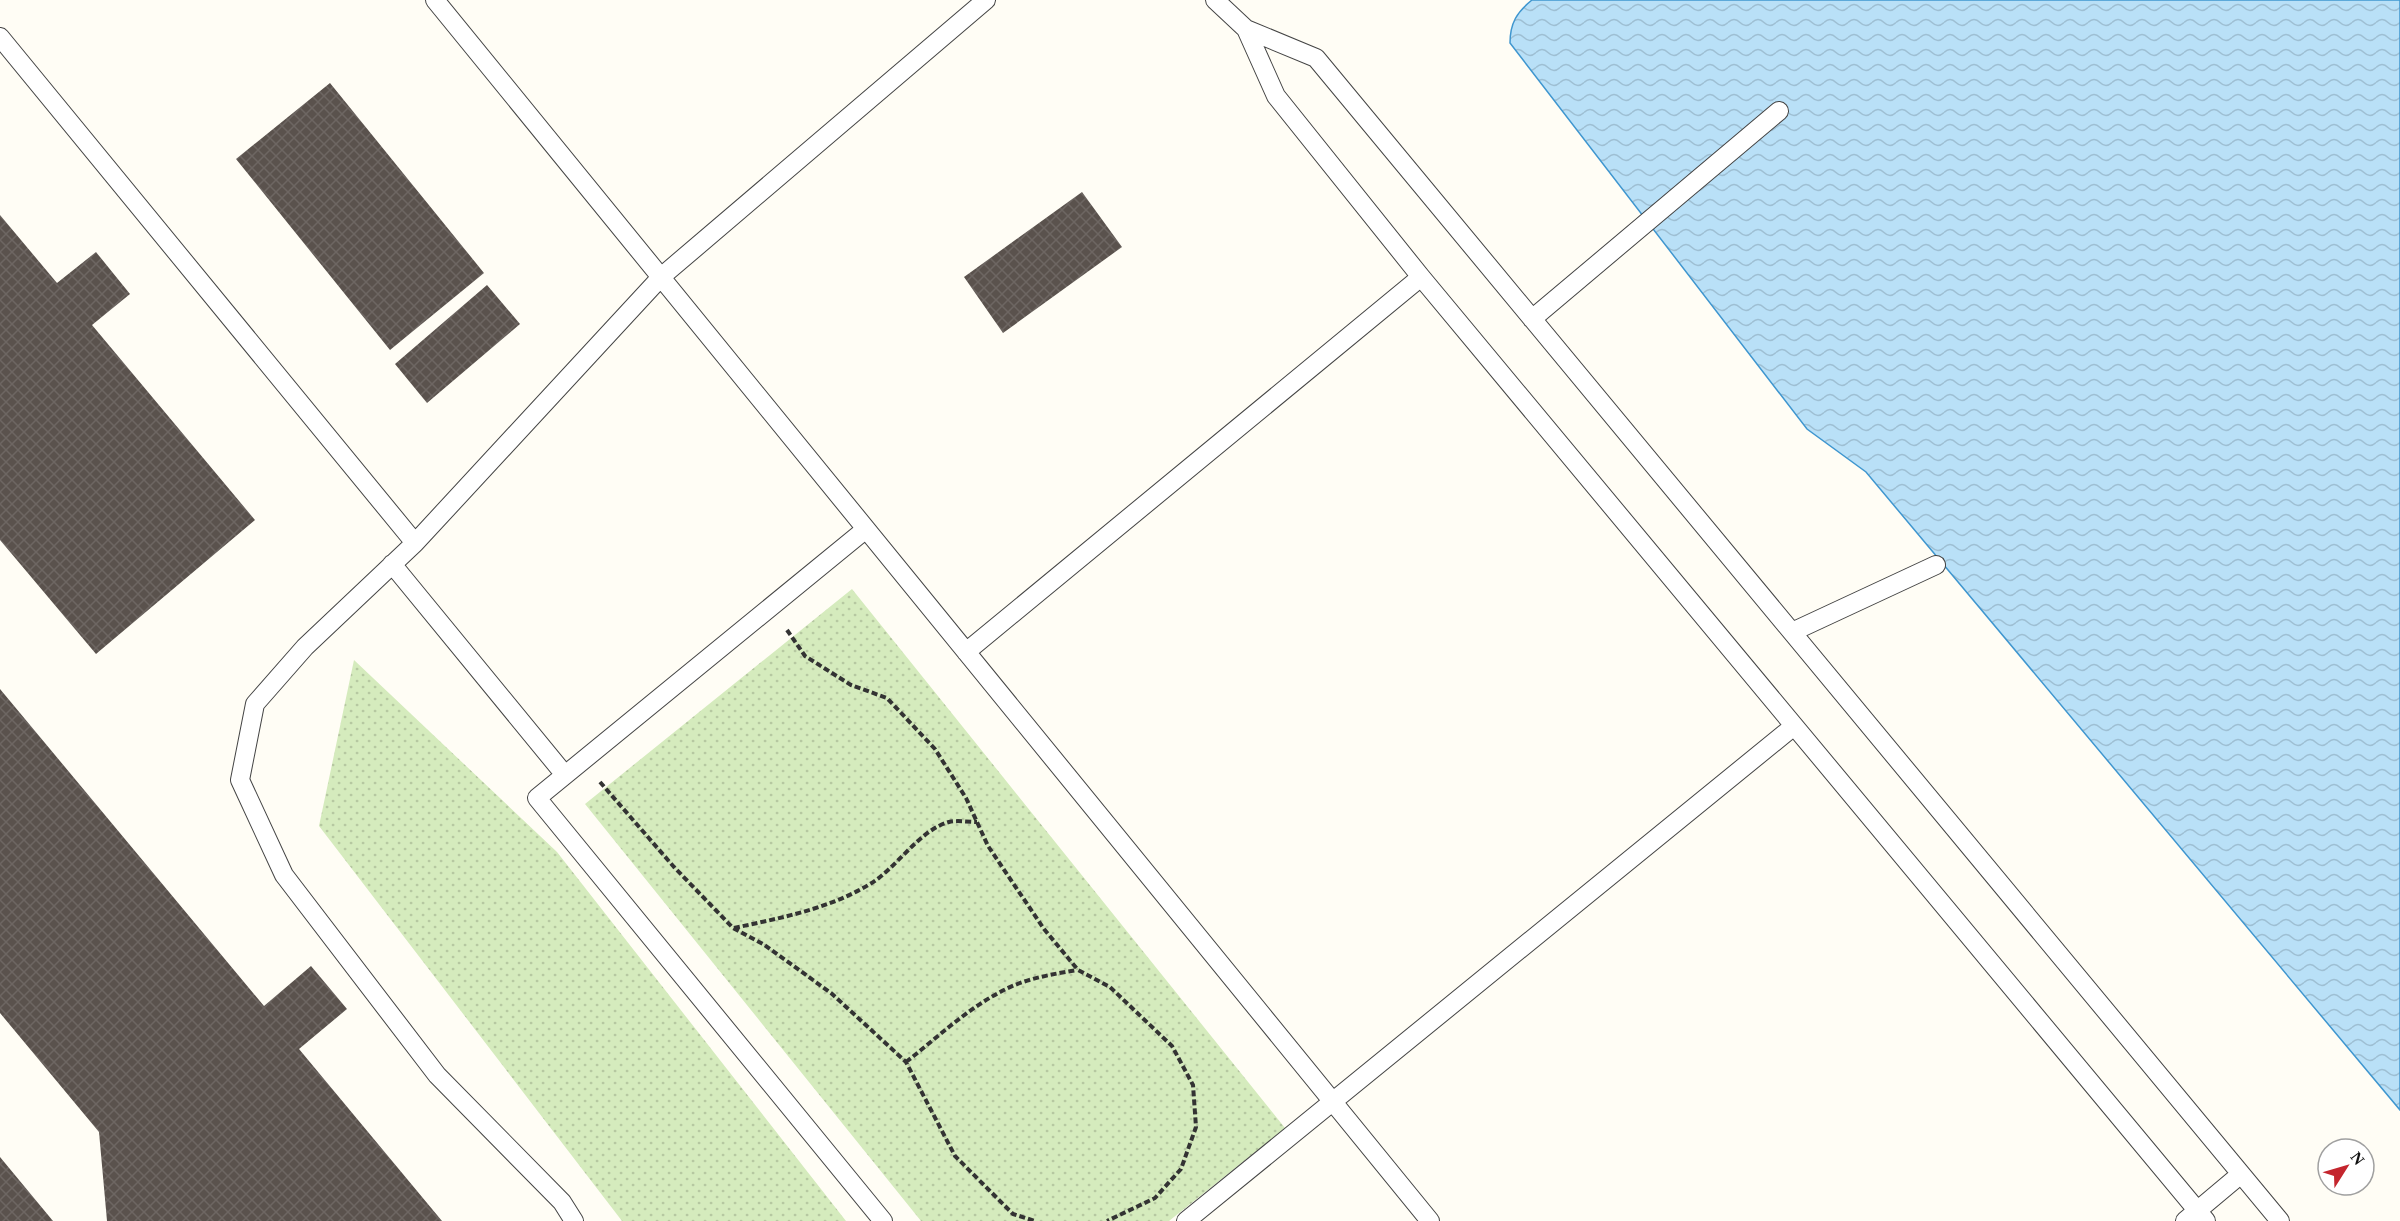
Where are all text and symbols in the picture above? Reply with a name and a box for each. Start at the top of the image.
north arrow [2316,1137,2376,1197]
text: N [2347,1149,2368,1168]

